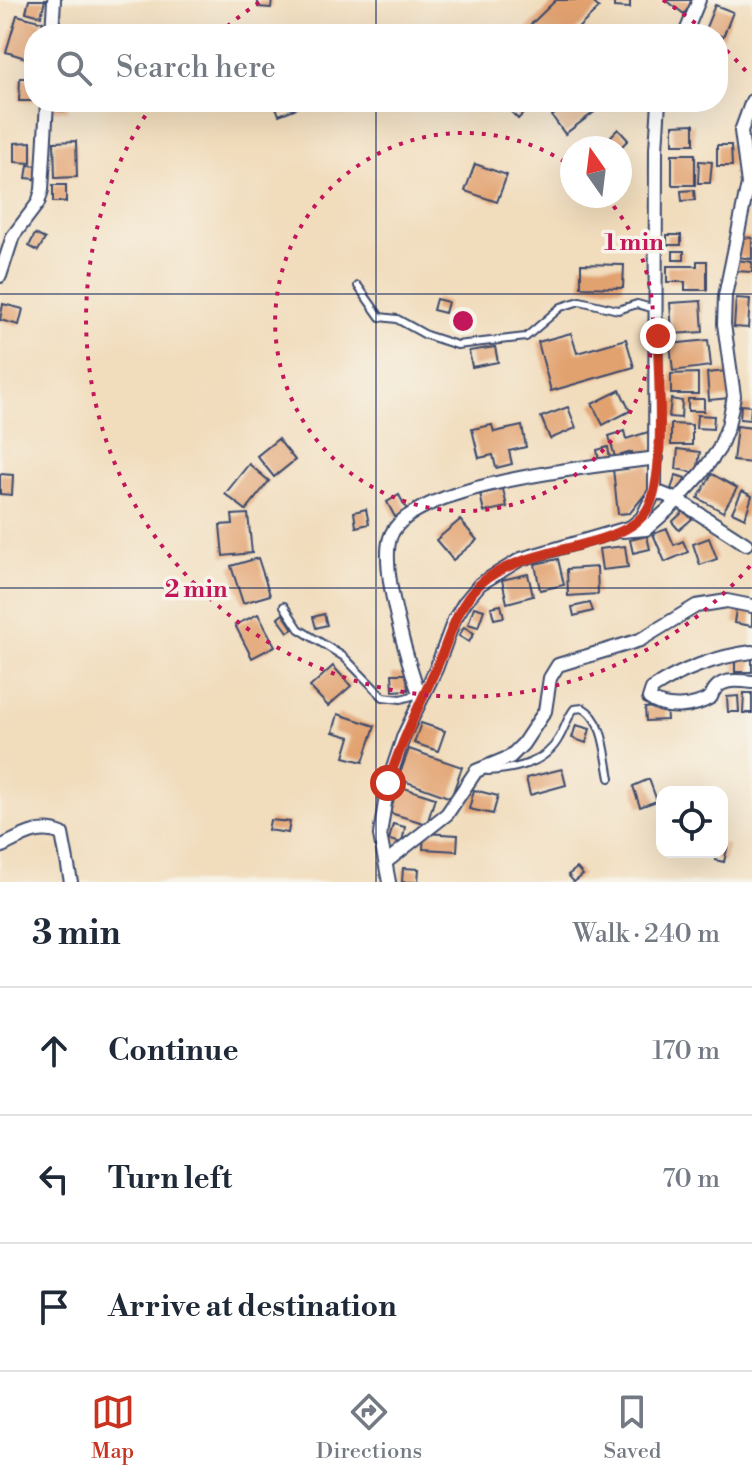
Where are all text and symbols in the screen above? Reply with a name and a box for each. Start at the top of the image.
search box [24,24,728,112]
icon: search [52,46,96,90]
text: Search here [116,49,276,87]
north arrow [560,136,632,208]
text: 1 min [604,228,664,258]
centre of rings [449,307,477,335]
route end [640,318,676,354]
text: 2 min [164,575,228,605]
route start [370,765,406,801]
map controls [656,786,728,858]
button: locate [656,786,728,858]
text: 3 min [32,913,121,955]
text: Walk · 240 m [573,918,720,950]
icon: ahead [32,1029,76,1073]
text: Continue [108,1032,239,1070]
text: 170 m [652,1035,720,1067]
icon: left [32,1157,76,1201]
text: Turn left [108,1160,232,1198]
text: 70 m [662,1163,720,1195]
icon: arrive [32,1285,76,1329]
text: Arrive at destination [108,1288,397,1326]
tab: Map [91,1390,135,1465]
tab: Directions [316,1390,422,1465]
tab: Saved [604,1390,661,1465]

